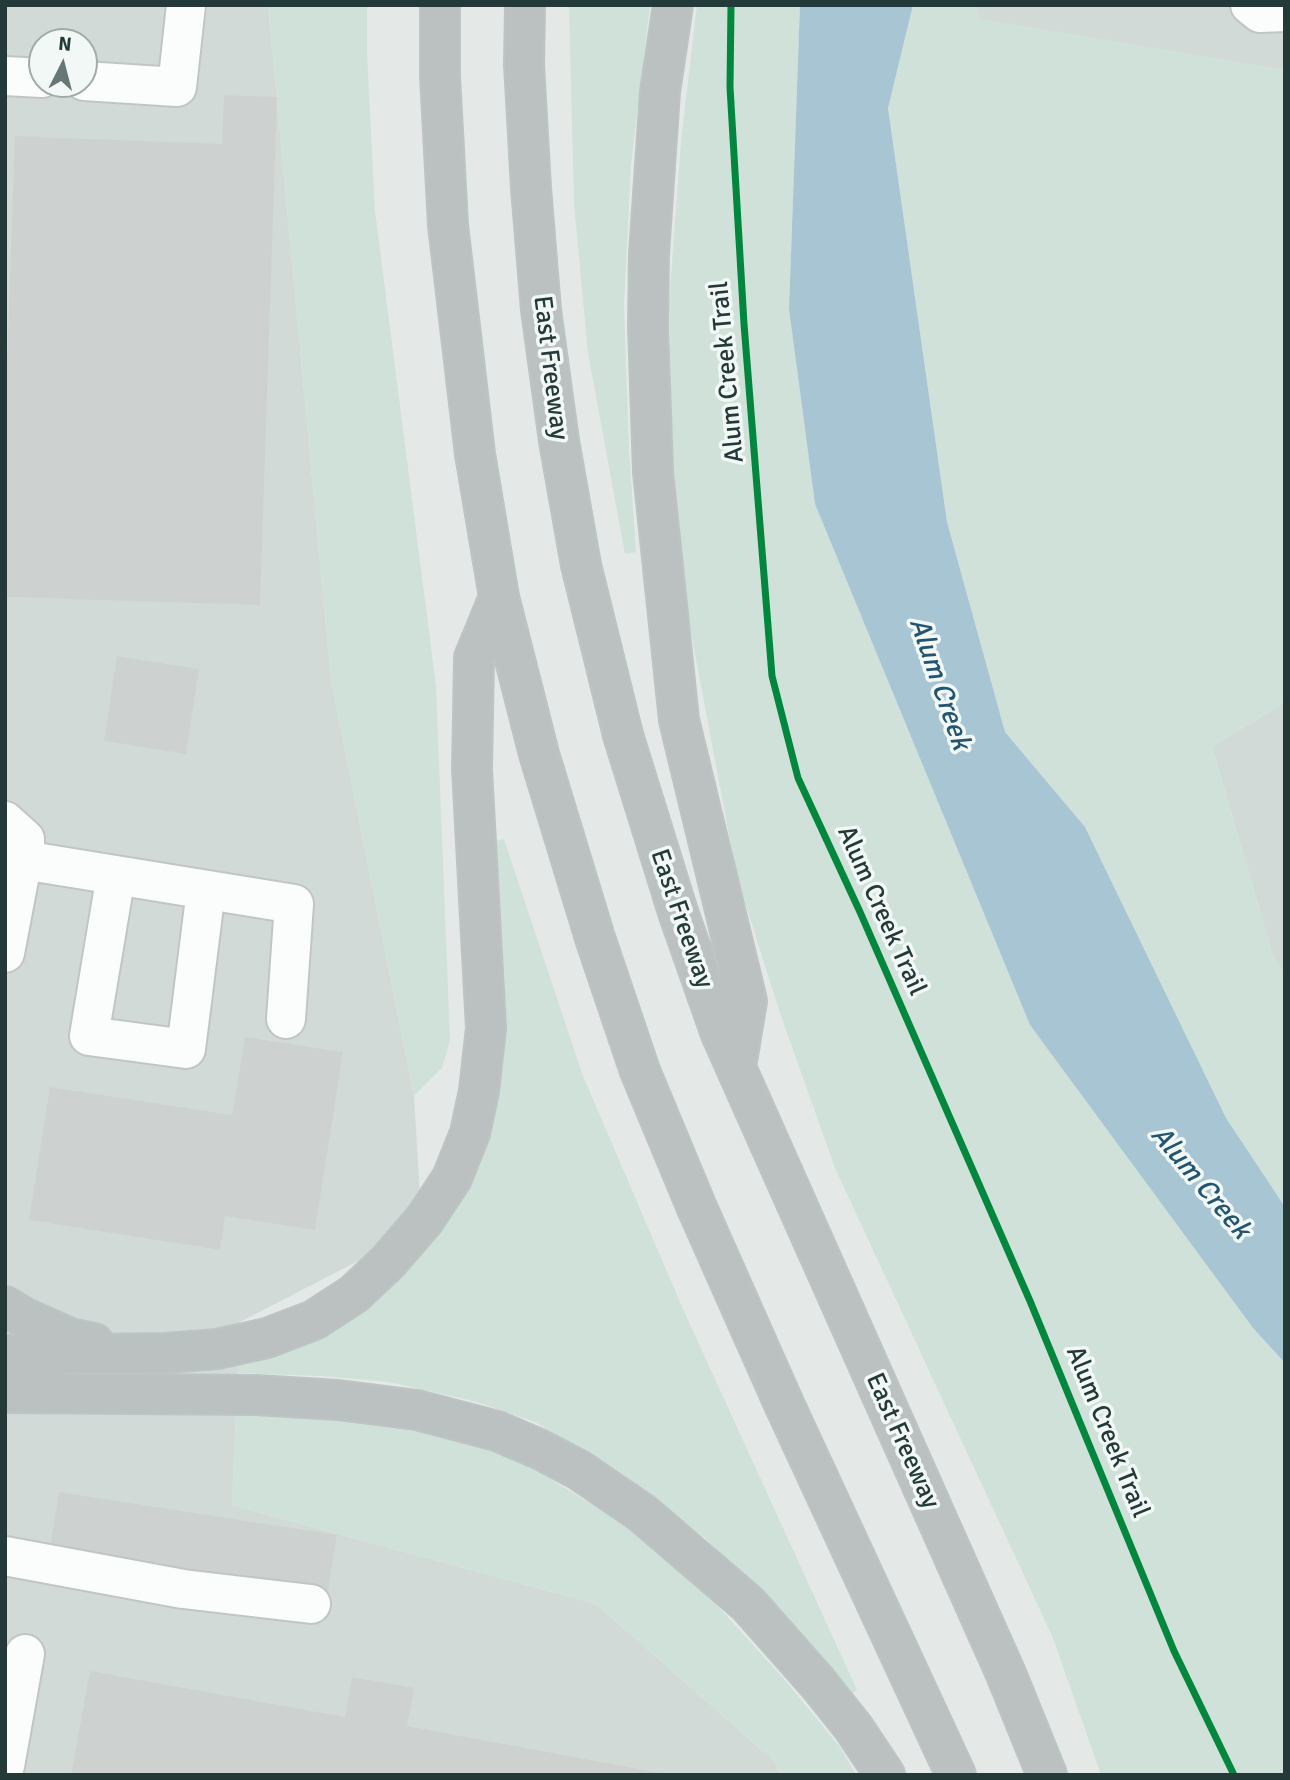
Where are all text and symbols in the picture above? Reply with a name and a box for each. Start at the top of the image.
north arrow [28,28,98,98]
text: N [57,31,73,57]
street label: Alum Creek Trail [705,280,751,464]
street label: East Freeway [526,294,574,442]
water label: Alum Creek [901,614,977,754]
street label: Alum Creek Trail [830,821,932,1001]
street label: East Freeway [643,845,719,993]
water label: Alum Creek [1143,1120,1257,1246]
street label: Alum Creek Trail [1058,1342,1156,1522]
street label: East Freeway [858,1368,946,1514]

